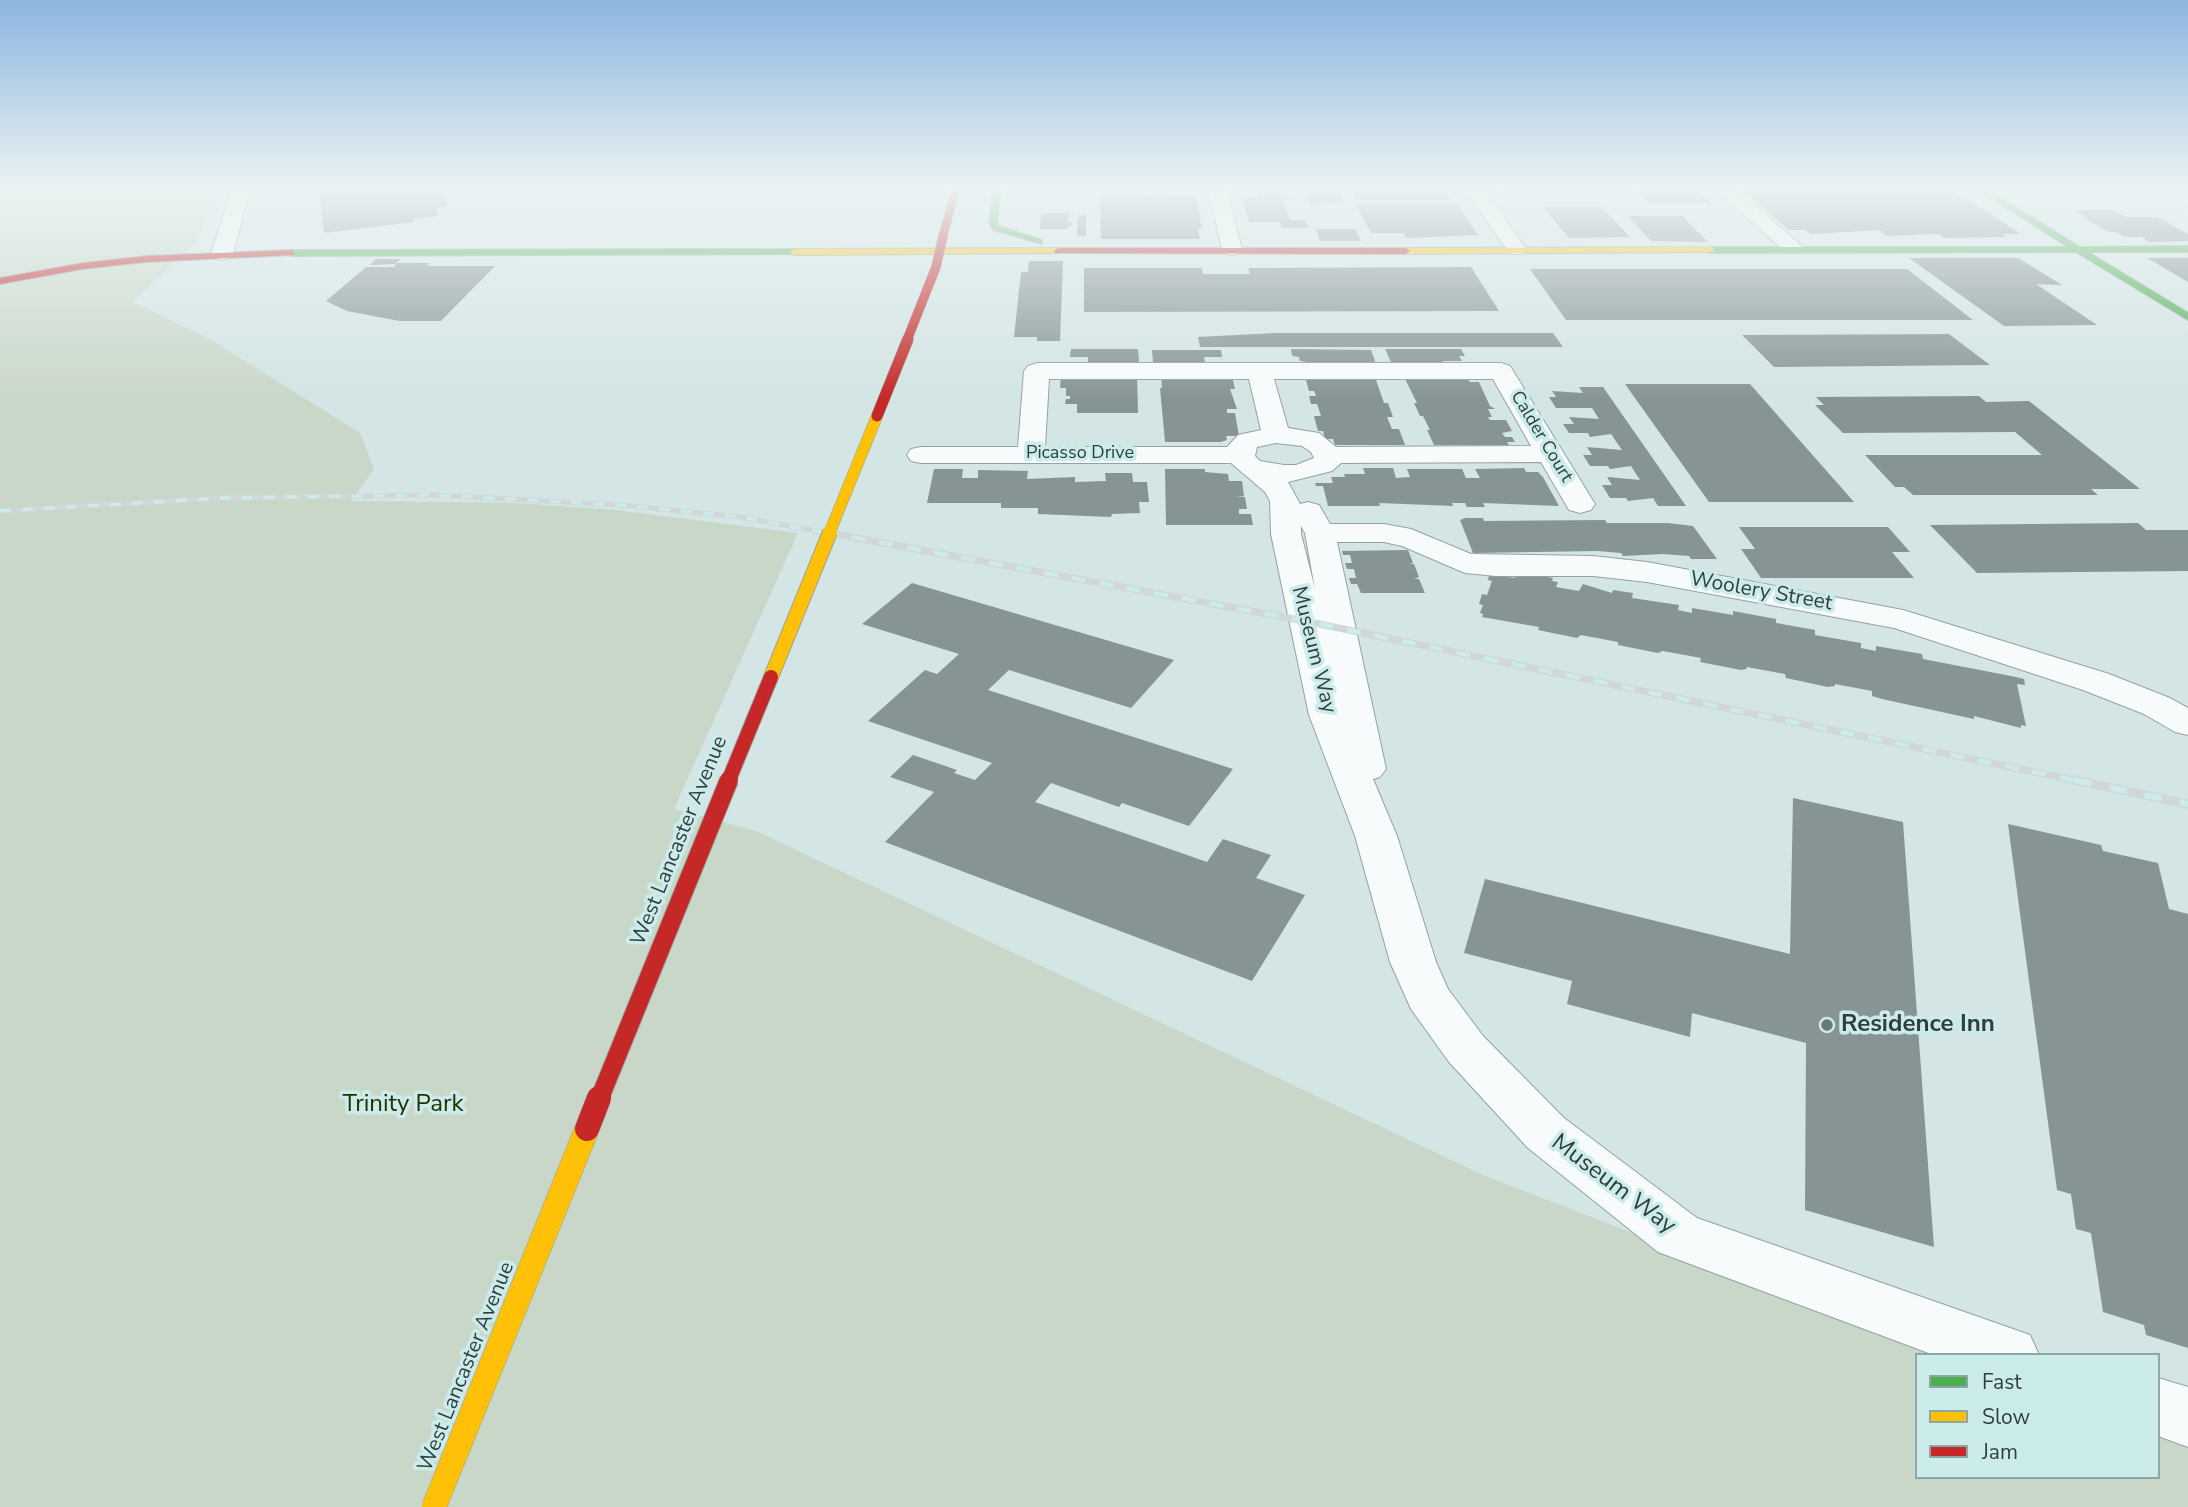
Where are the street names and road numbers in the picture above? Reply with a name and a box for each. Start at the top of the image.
street label: Calder Court [1505,387,1577,487]
street label: Picasso Drive [1026,443,1134,465]
street label: Woolery Street [1688,567,1834,617]
street label: Museum Way [1285,584,1341,716]
street label: West Lancaster Avenue [626,733,734,949]
street label: Museum Way [1545,1129,1681,1241]
street label: West Lancaster Avenue [413,1259,521,1475]

